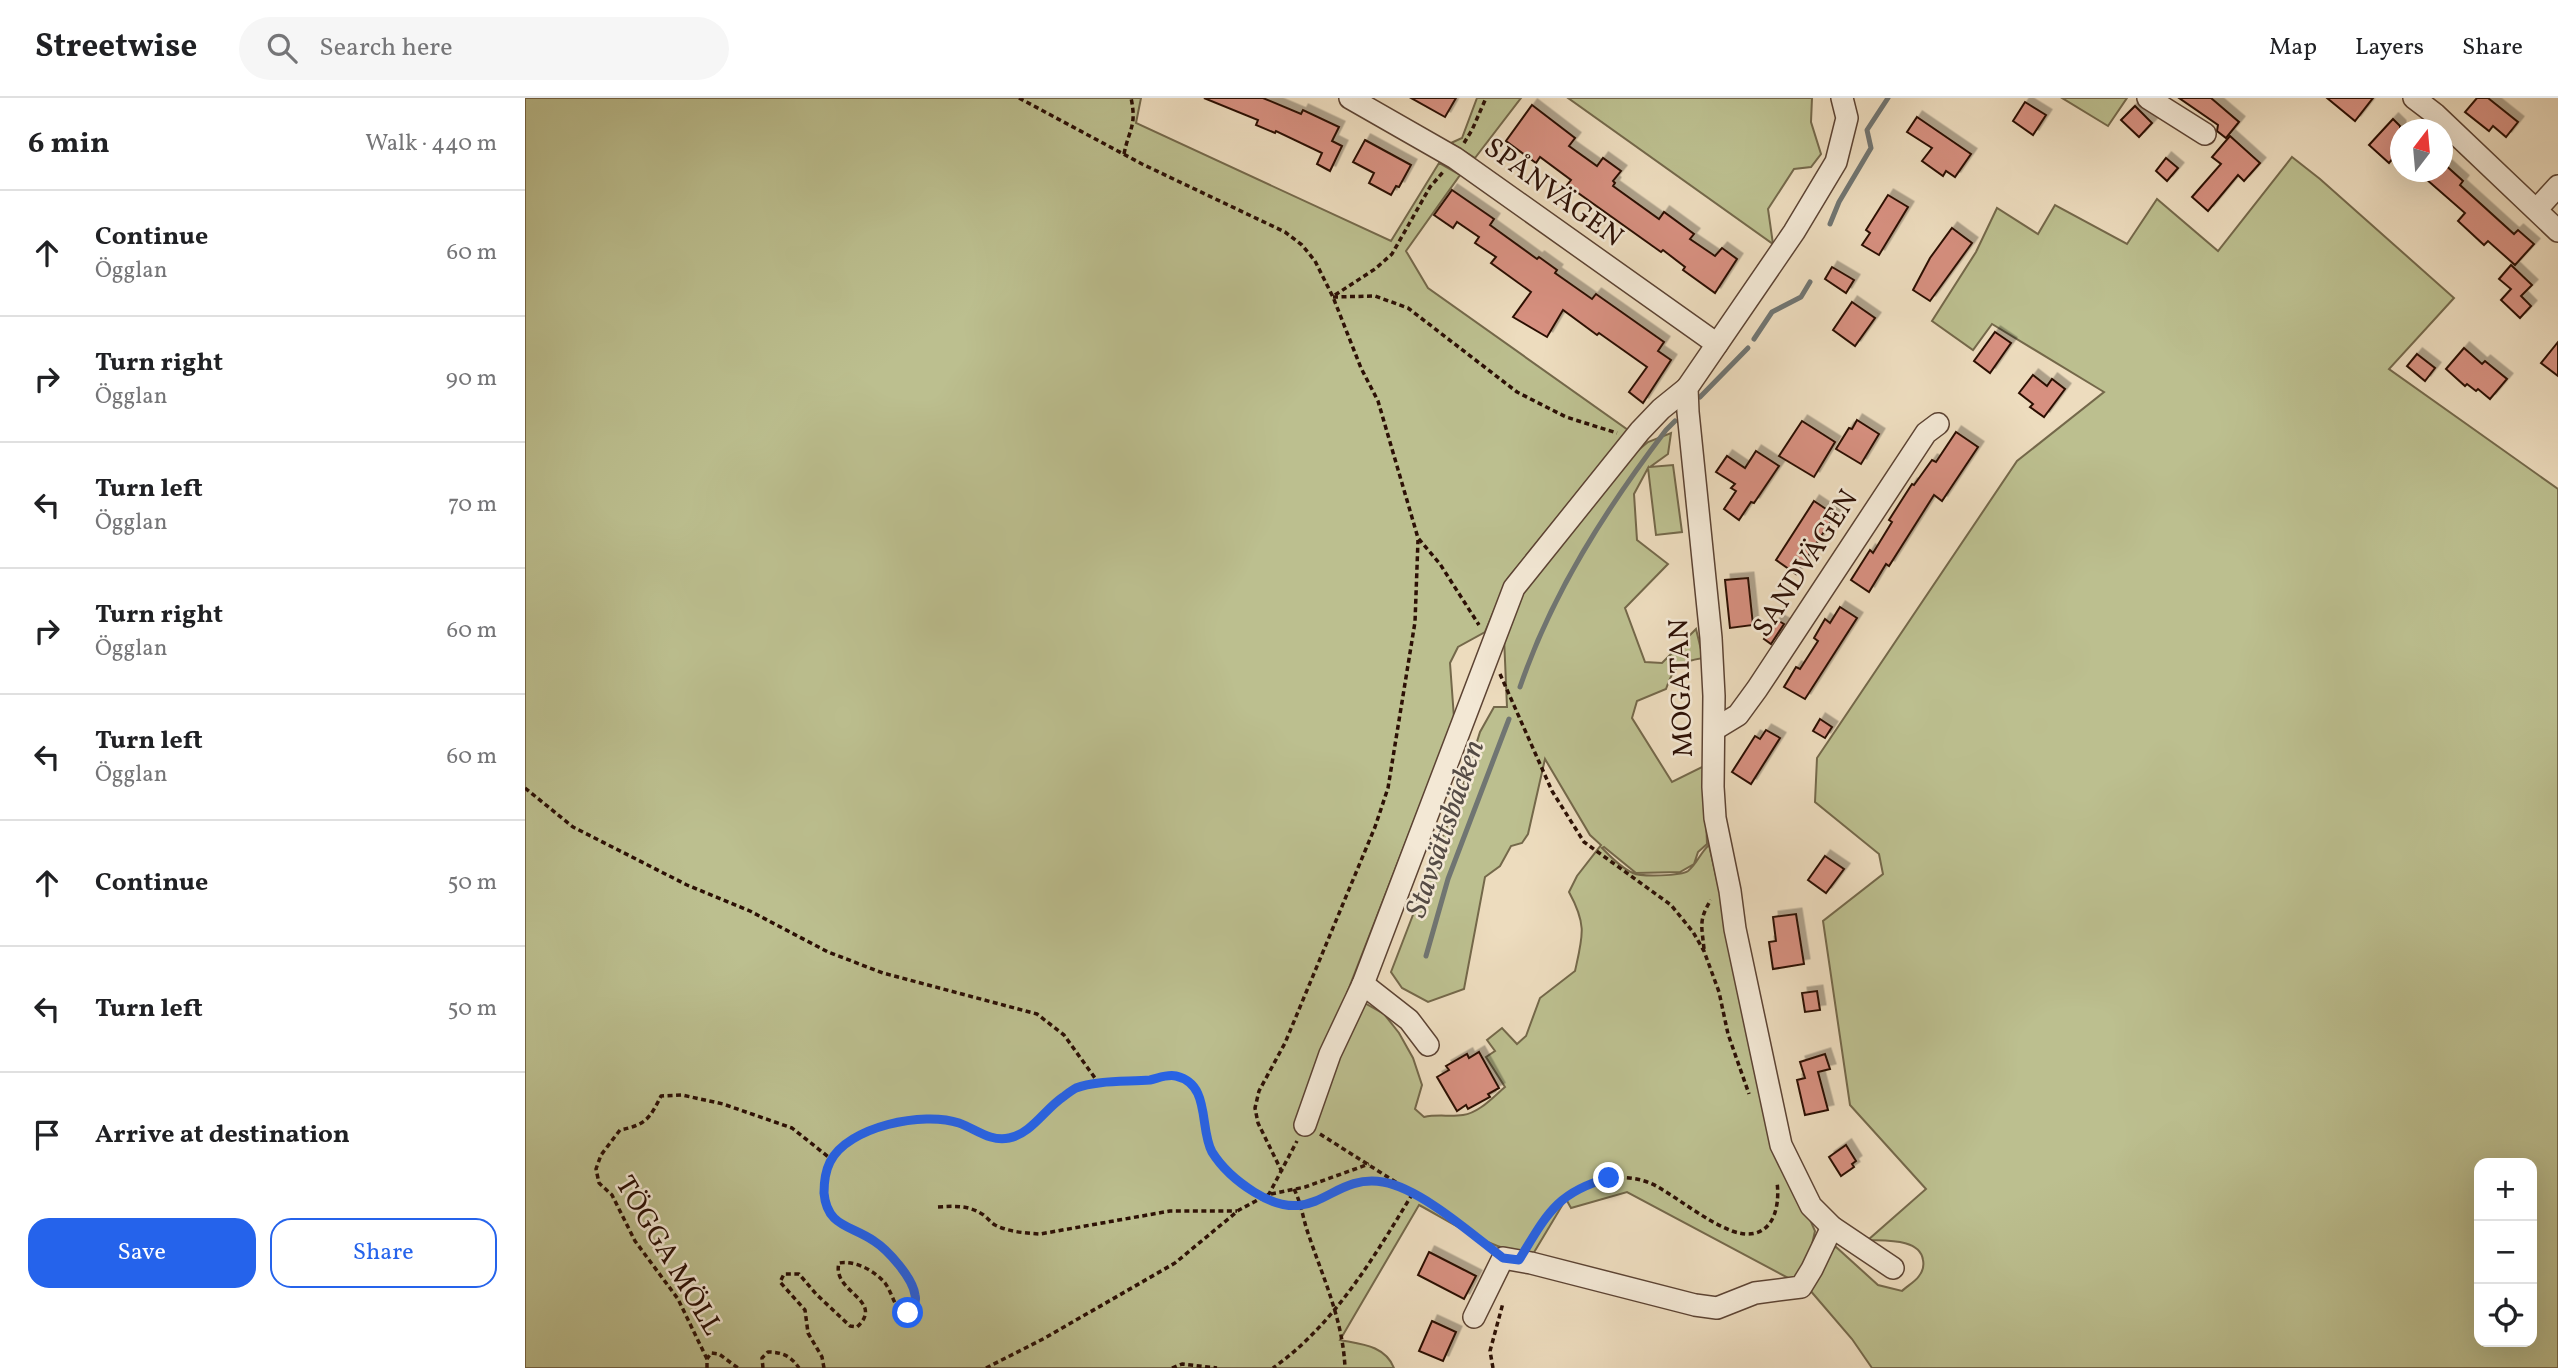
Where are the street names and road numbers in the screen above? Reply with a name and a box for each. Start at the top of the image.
street label: SPÅNVÄGEN [1475,129,1631,257]
street label: SANDVÄGEN [1744,483,1868,645]
street label: MOGATAN [1660,618,1704,758]
street label: TÖGGA MÖLL [605,1169,731,1343]

